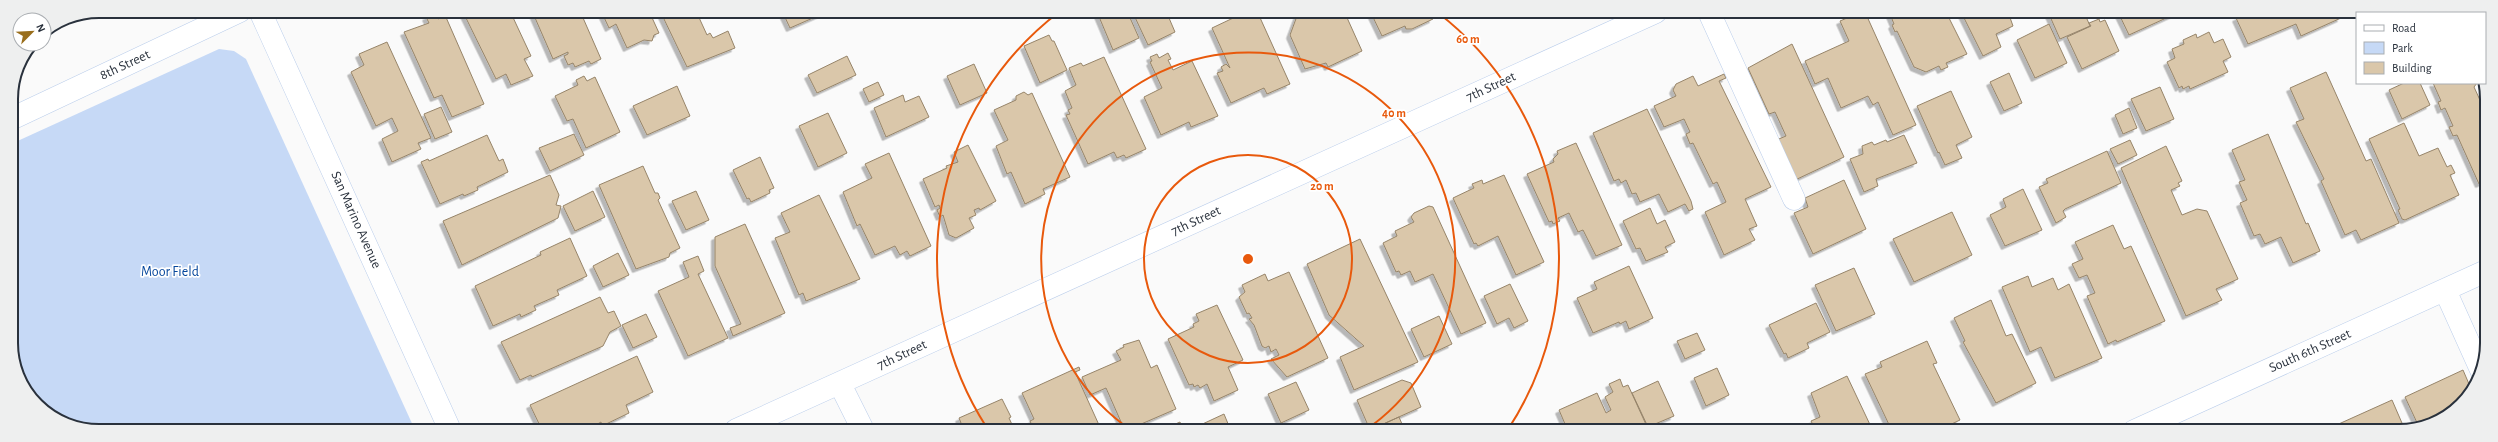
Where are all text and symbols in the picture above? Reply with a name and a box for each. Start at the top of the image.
north arrow [12,12,52,52]
legend [2356,12,2486,84]
text: N [34,22,47,34]
text: Road [2392,22,2416,34]
text: 60 m [1456,33,1480,45]
text: Park [2392,42,2413,54]
street label: 8th Street [98,47,153,83]
text: Building [2392,62,2432,74]
street label: 7th Street [1464,69,1518,105]
text: 40 m [1382,107,1406,119]
street label: San Marino Avenue [328,169,384,271]
text: 20 m [1310,180,1334,192]
street label: 7th Street [1169,203,1223,239]
centre of rings [1241,252,1255,266]
park label: Moor Field [141,265,199,279]
street label: South 6th Street [2267,326,2354,375]
street label: 7th Street [875,337,929,373]

